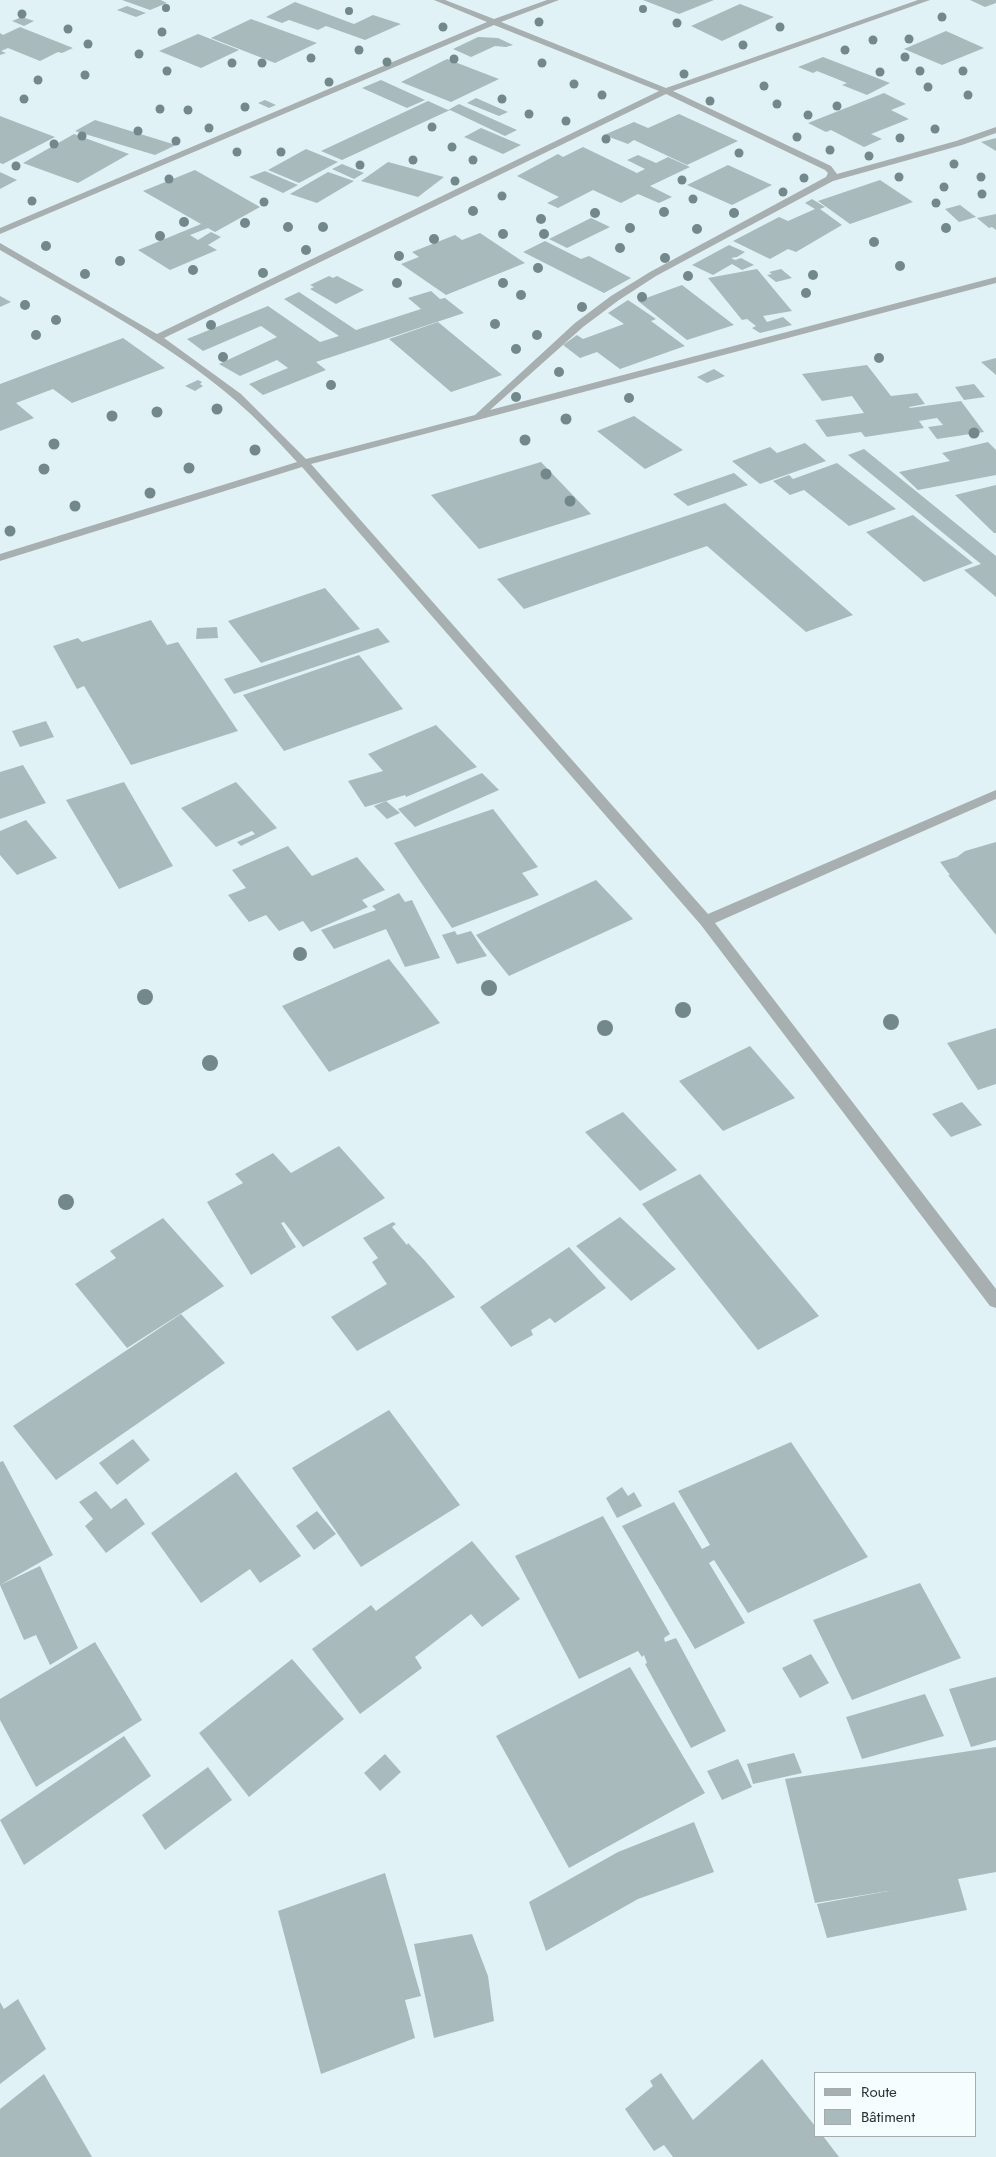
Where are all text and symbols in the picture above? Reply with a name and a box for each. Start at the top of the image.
legend [814,2072,976,2137]
text: Route [861,2081,897,2103]
text: Bâtiment [861,2106,915,2128]

